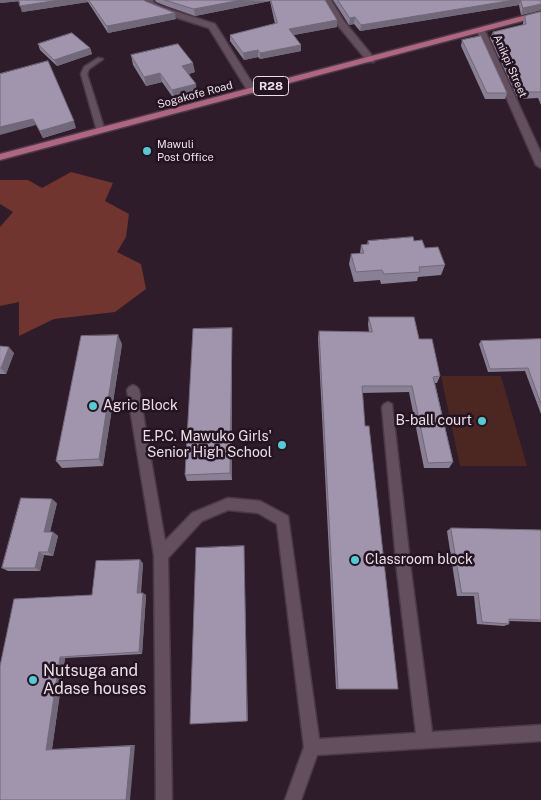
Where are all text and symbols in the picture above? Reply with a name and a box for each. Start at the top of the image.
street label: Anikpi Street [490,33,530,99]
road number: R28 [254,76,288,95]
street label: Sogakofe Road [156,79,234,111]
place label: Mawuli Post Office [157,138,214,164]
marker: Mawuli Post Office [141,145,153,157]
place label: Agric Block [103,398,178,414]
marker: Agric Block [87,400,99,412]
place label: B-ball court [395,413,472,429]
marker: B-ball court [476,415,488,427]
place label: E.P.C. Mawuko Girls' Senior High School [143,429,272,462]
marker: E.P.C. Mawuko Girls' Senior High School [276,439,288,451]
place label: Classroom block [365,552,473,568]
marker: Classroom block [349,554,361,566]
place label: Nutsuga and Adase houses [43,661,146,699]
marker: Nutsuga and Adase houses [27,674,39,686]

